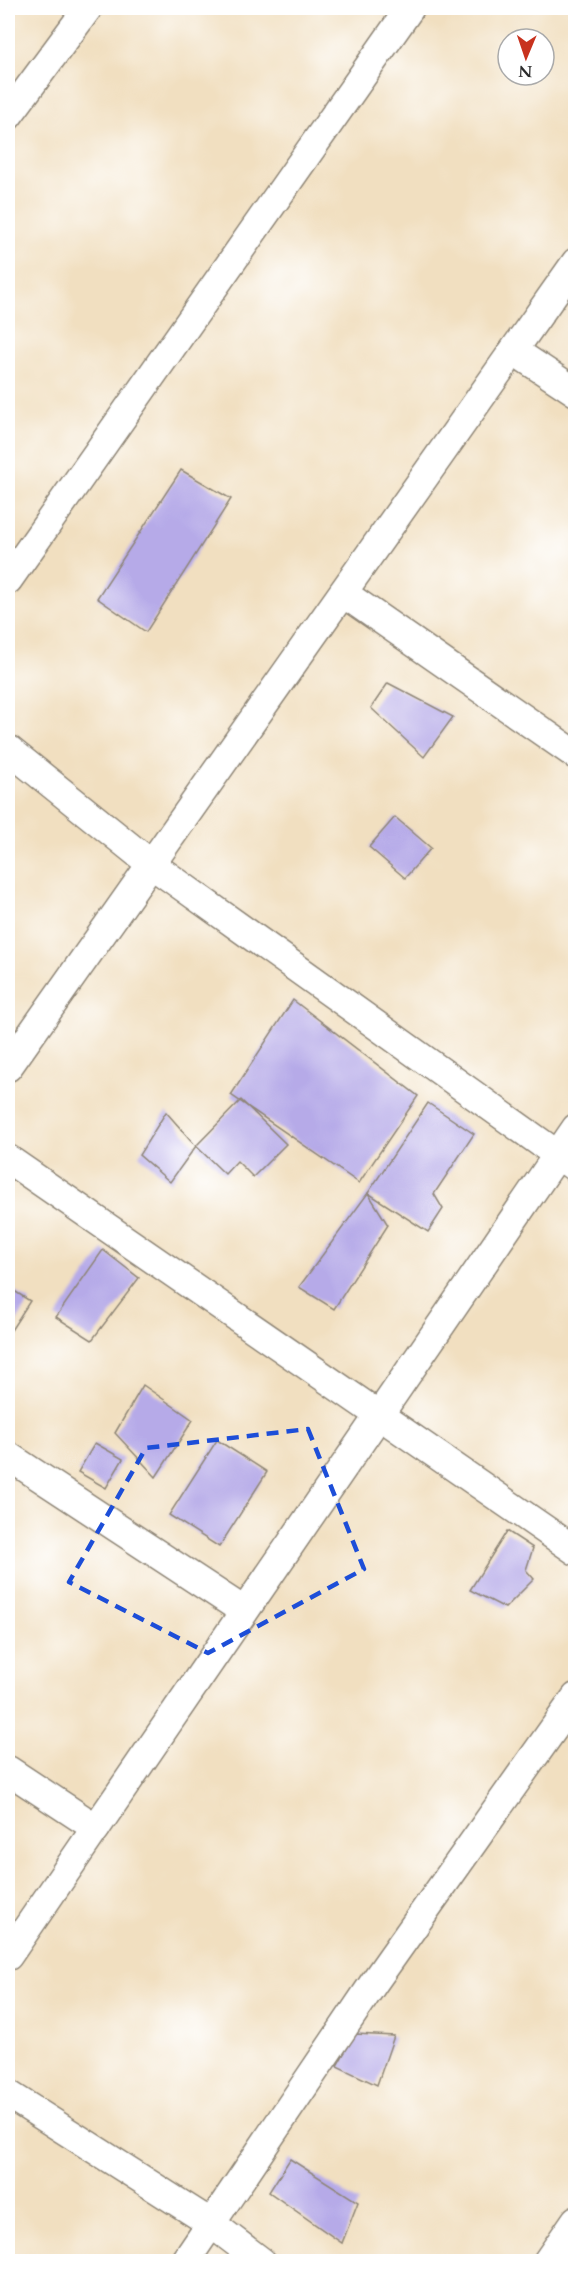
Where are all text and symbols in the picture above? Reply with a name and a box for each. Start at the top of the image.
north arrow [496,27,556,87]
text: N [518,60,533,82]

